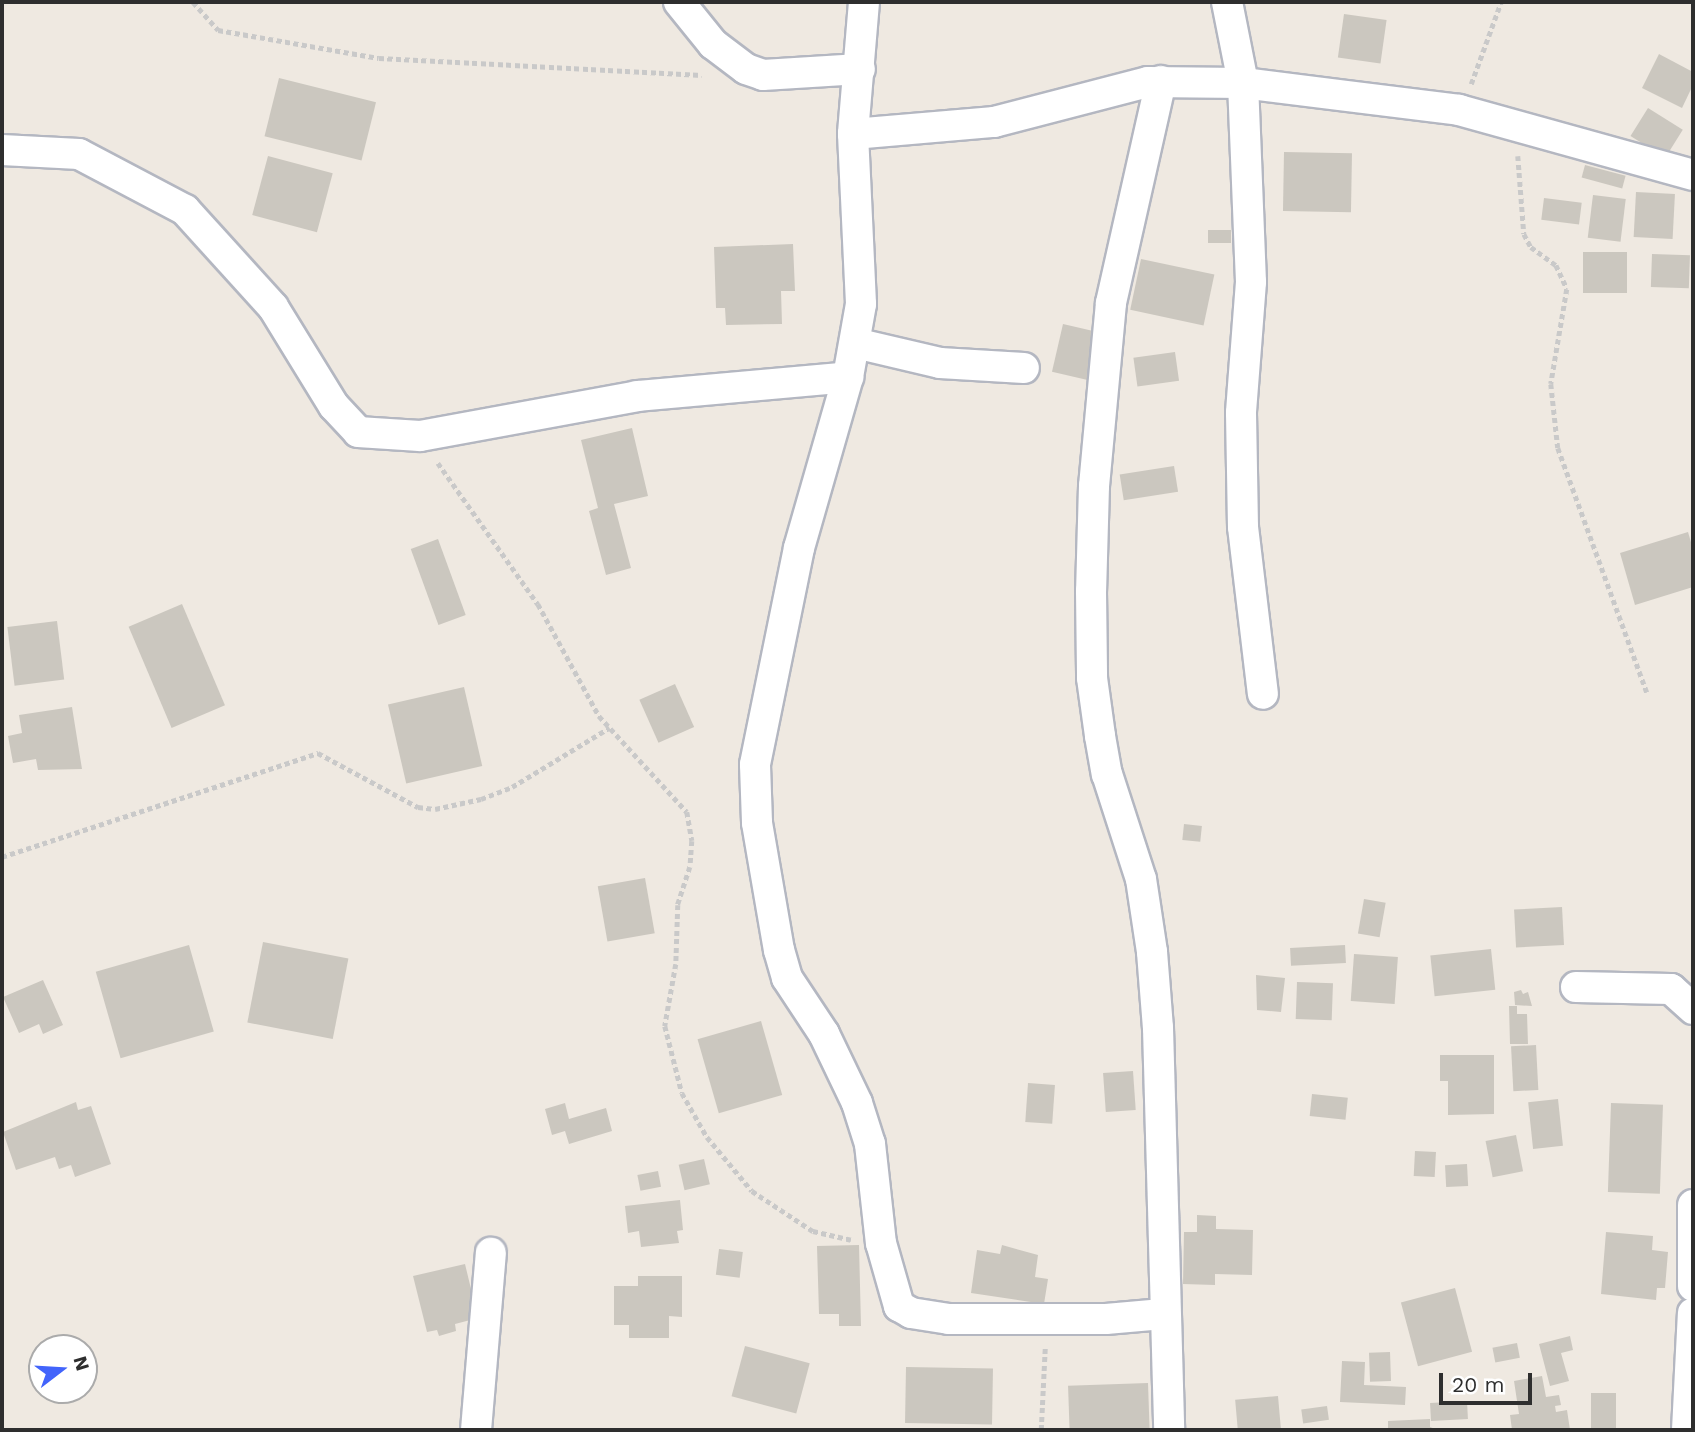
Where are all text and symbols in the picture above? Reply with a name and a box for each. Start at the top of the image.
north arrow [28,1334,98,1404]
text: N [69,1353,95,1373]
scale bar [1443,1358,1536,1402]
text: 20 m [1452,1372,1504,1397]

